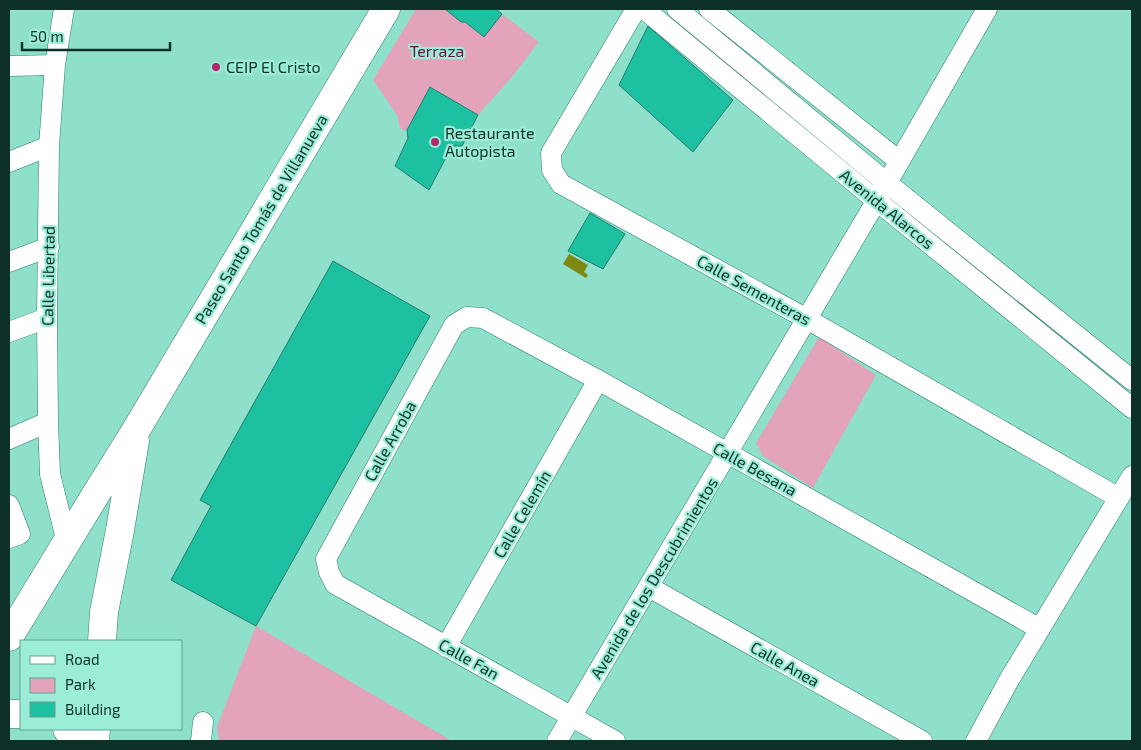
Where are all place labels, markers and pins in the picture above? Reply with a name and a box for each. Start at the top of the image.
place label: CEIP El Cristo [226,57,321,76]
marker: CEIP El Cristo [210,61,222,73]
place label: Restaurante Autopista [445,123,535,160]
marker: Restaurante Autopista [429,136,441,148]

